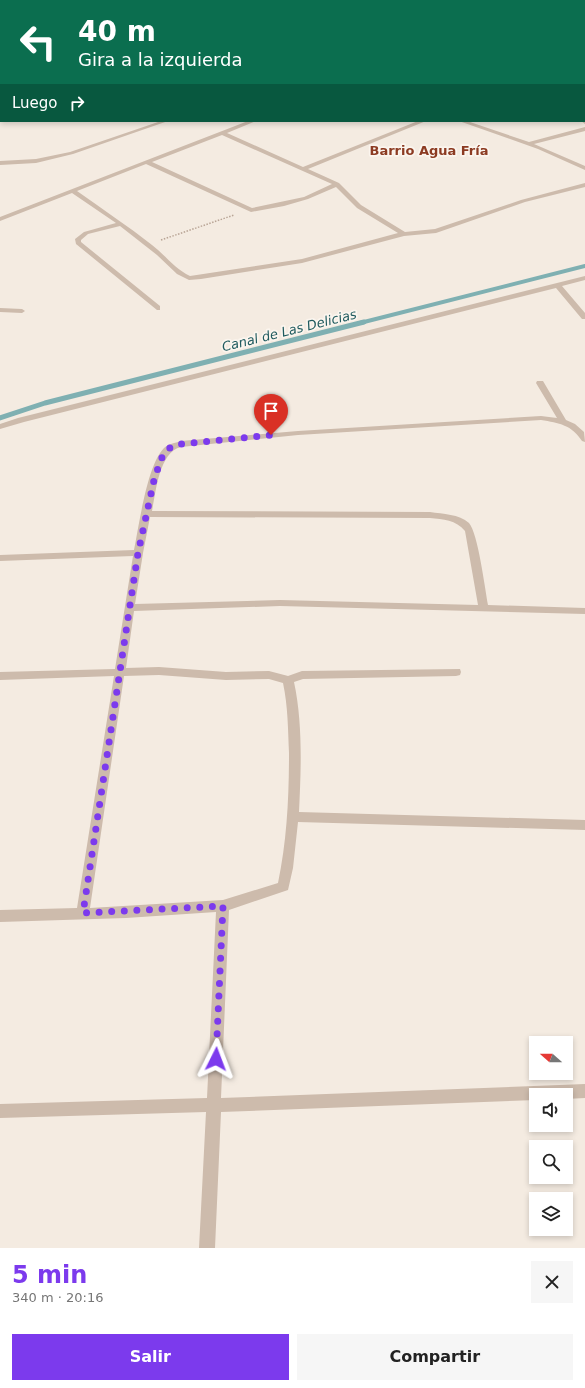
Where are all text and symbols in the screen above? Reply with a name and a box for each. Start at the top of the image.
text: 40 m [78,15,156,48]
icon: left [12,16,64,68]
text: Gira a la izquierda [78,49,243,70]
icon: right [66,92,88,114]
text: Luego [12,94,58,112]
district label: Barrio Agua Fría [369,143,489,158]
water label: Canal de Las Delicias [220,306,358,354]
pin [254,394,288,435]
icon: arrive [260,400,282,422]
north arrow [529,1036,573,1080]
map controls [529,1036,573,1236]
position arrow [195,1038,237,1080]
button: sound [529,1088,573,1132]
button: search [529,1140,573,1184]
button: layers [529,1192,573,1236]
text: 5 min [12,1261,87,1289]
button: close [531,1261,573,1303]
text: 340 m · 20:16 [12,1290,103,1305]
button: Salir [12,1334,289,1380]
button: Compartir [297,1334,573,1380]

